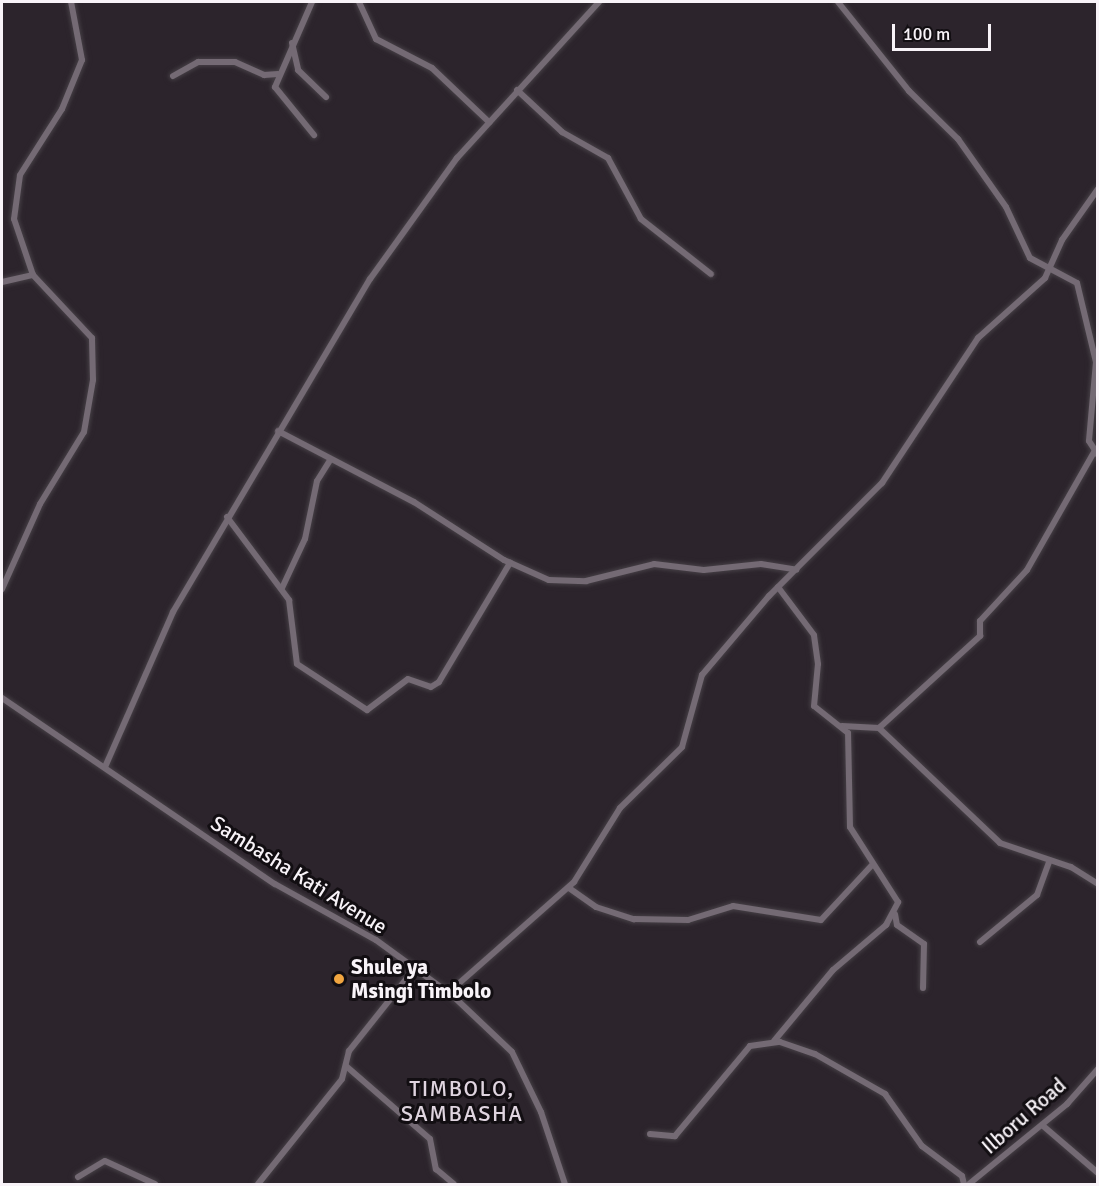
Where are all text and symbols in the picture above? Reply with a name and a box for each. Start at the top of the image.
scale bar [895,12,994,50]
text: 100 m [903,23,950,45]
street label: Sambasha Kati Avenue [206,810,392,940]
place label: Shule ya Msingi Timbolo [351,954,491,1004]
marker: Shule ya Msingi Timbolo [332,972,346,986]
street label: Ilboru Road [977,1073,1071,1159]
district label: TIMBOLO, SAMBASHA [401,1075,523,1126]

